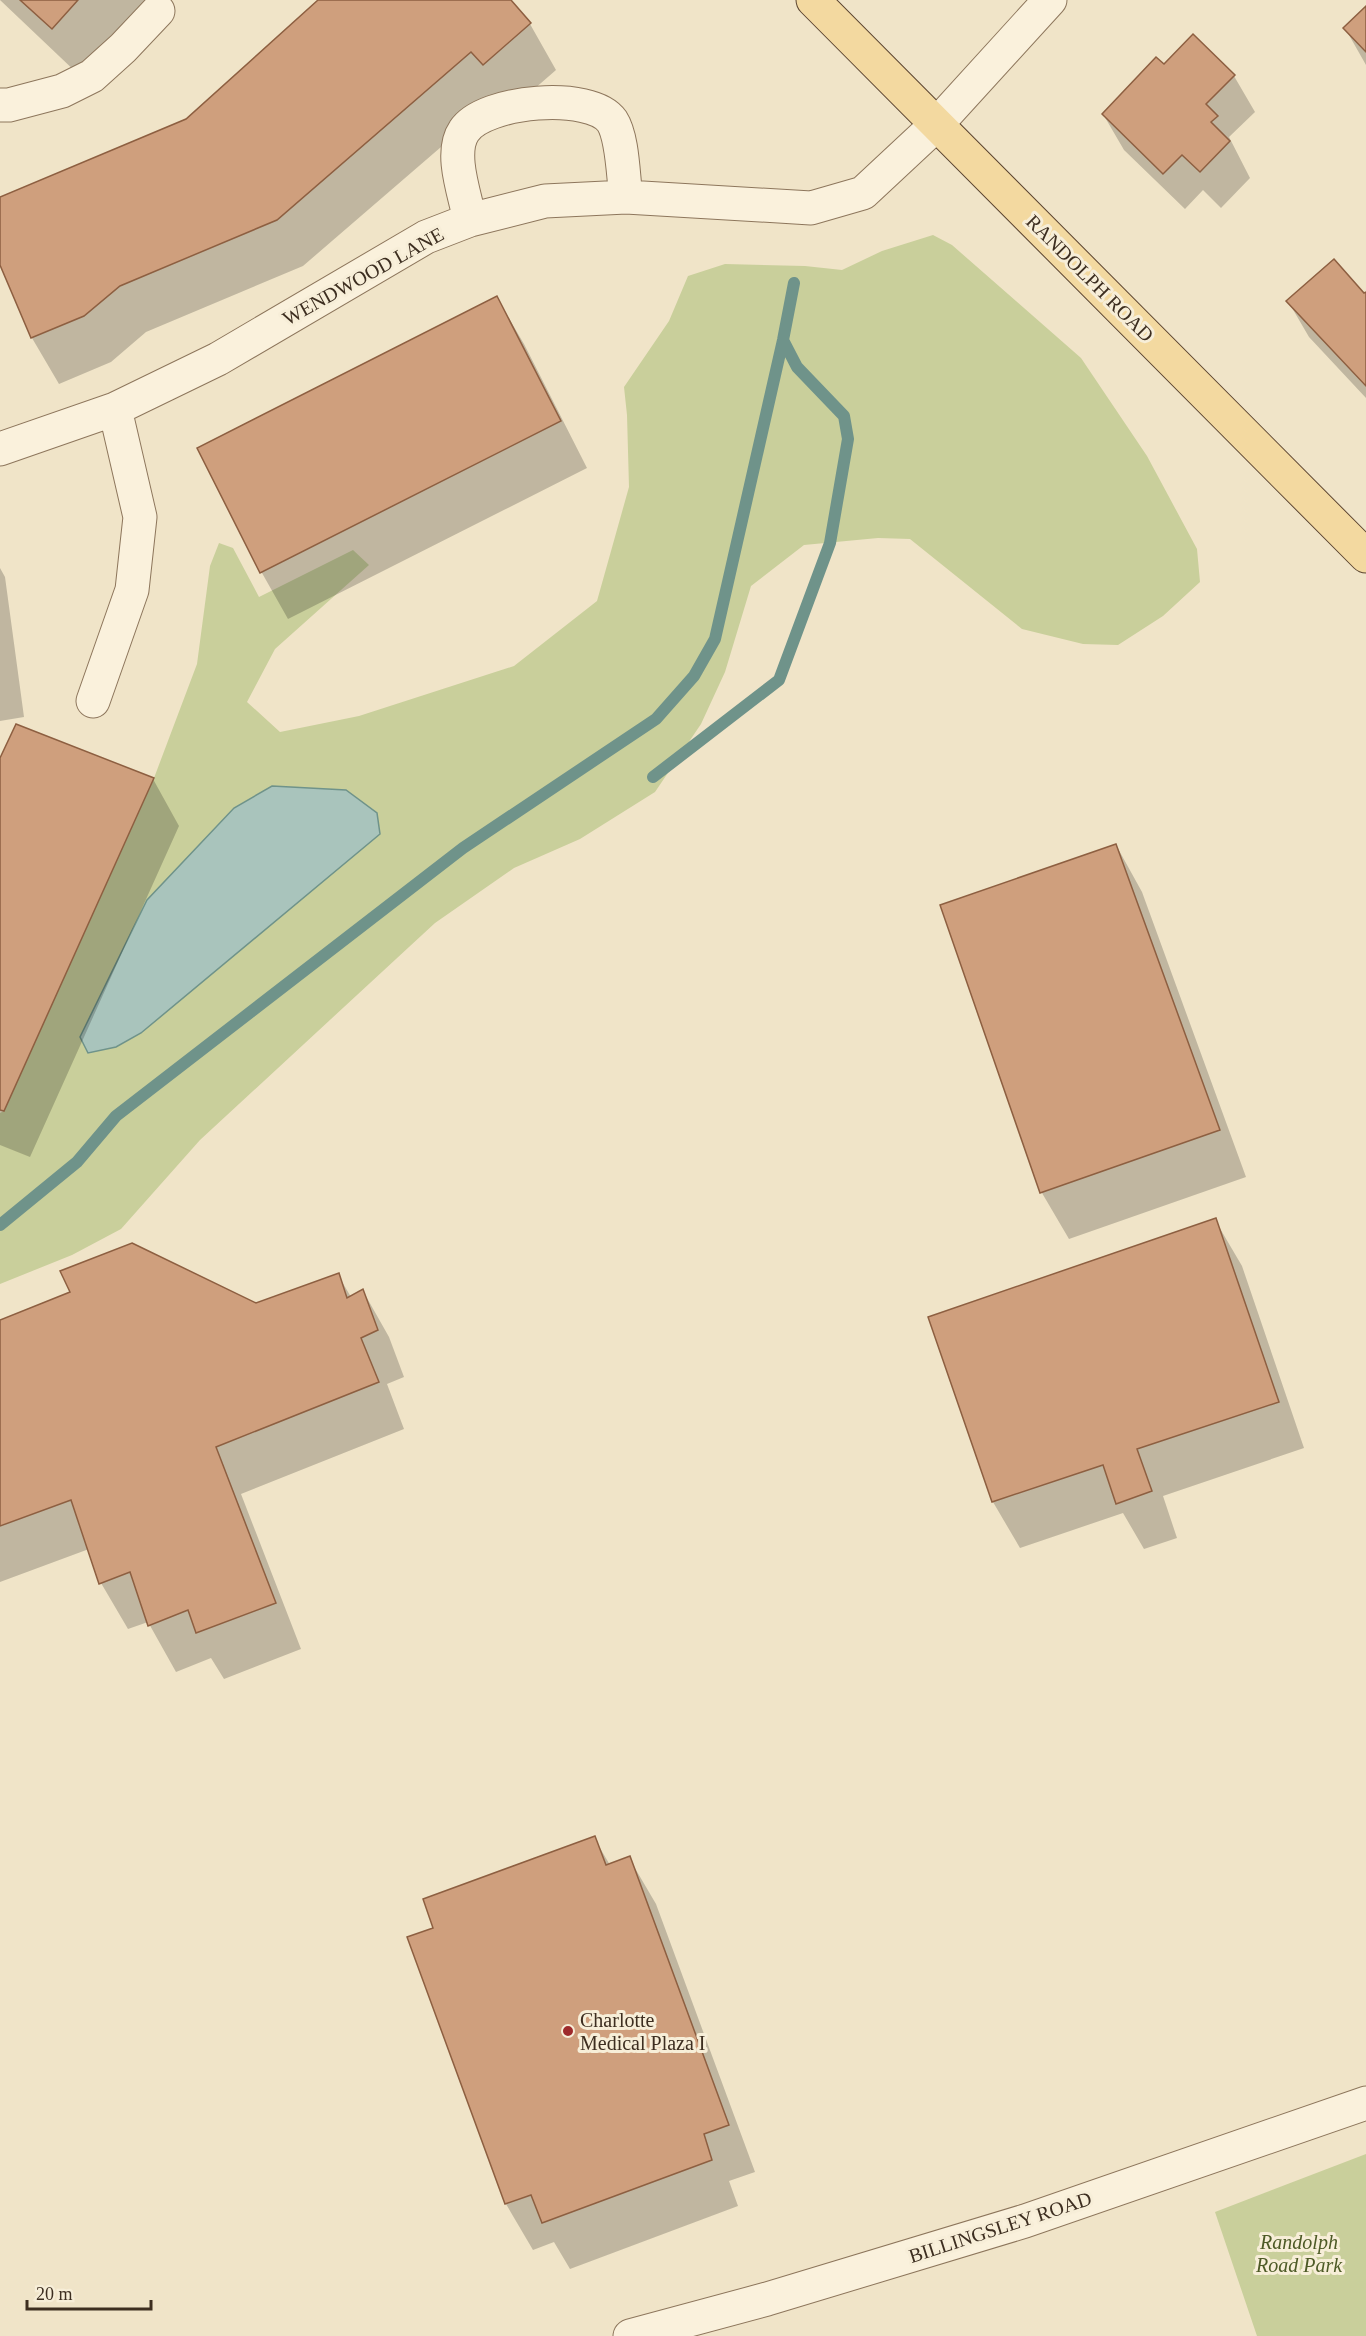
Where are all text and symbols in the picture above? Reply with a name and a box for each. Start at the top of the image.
street label: RANDOLPH ROAD [1022,210,1158,346]
street label: WENDWOOD LANE [279,223,447,329]
place label: Charlotte Medical Plaza I [580,2009,706,2054]
marker: Charlotte Medical Plaza I [561,2024,575,2038]
street label: BILLINGSLEY ROAD [906,2187,1094,2267]
park label: Randolph Road Park [1255,2231,1343,2276]
scale bar [27,2273,152,2311]
text: 20 m [36,2284,73,2304]

